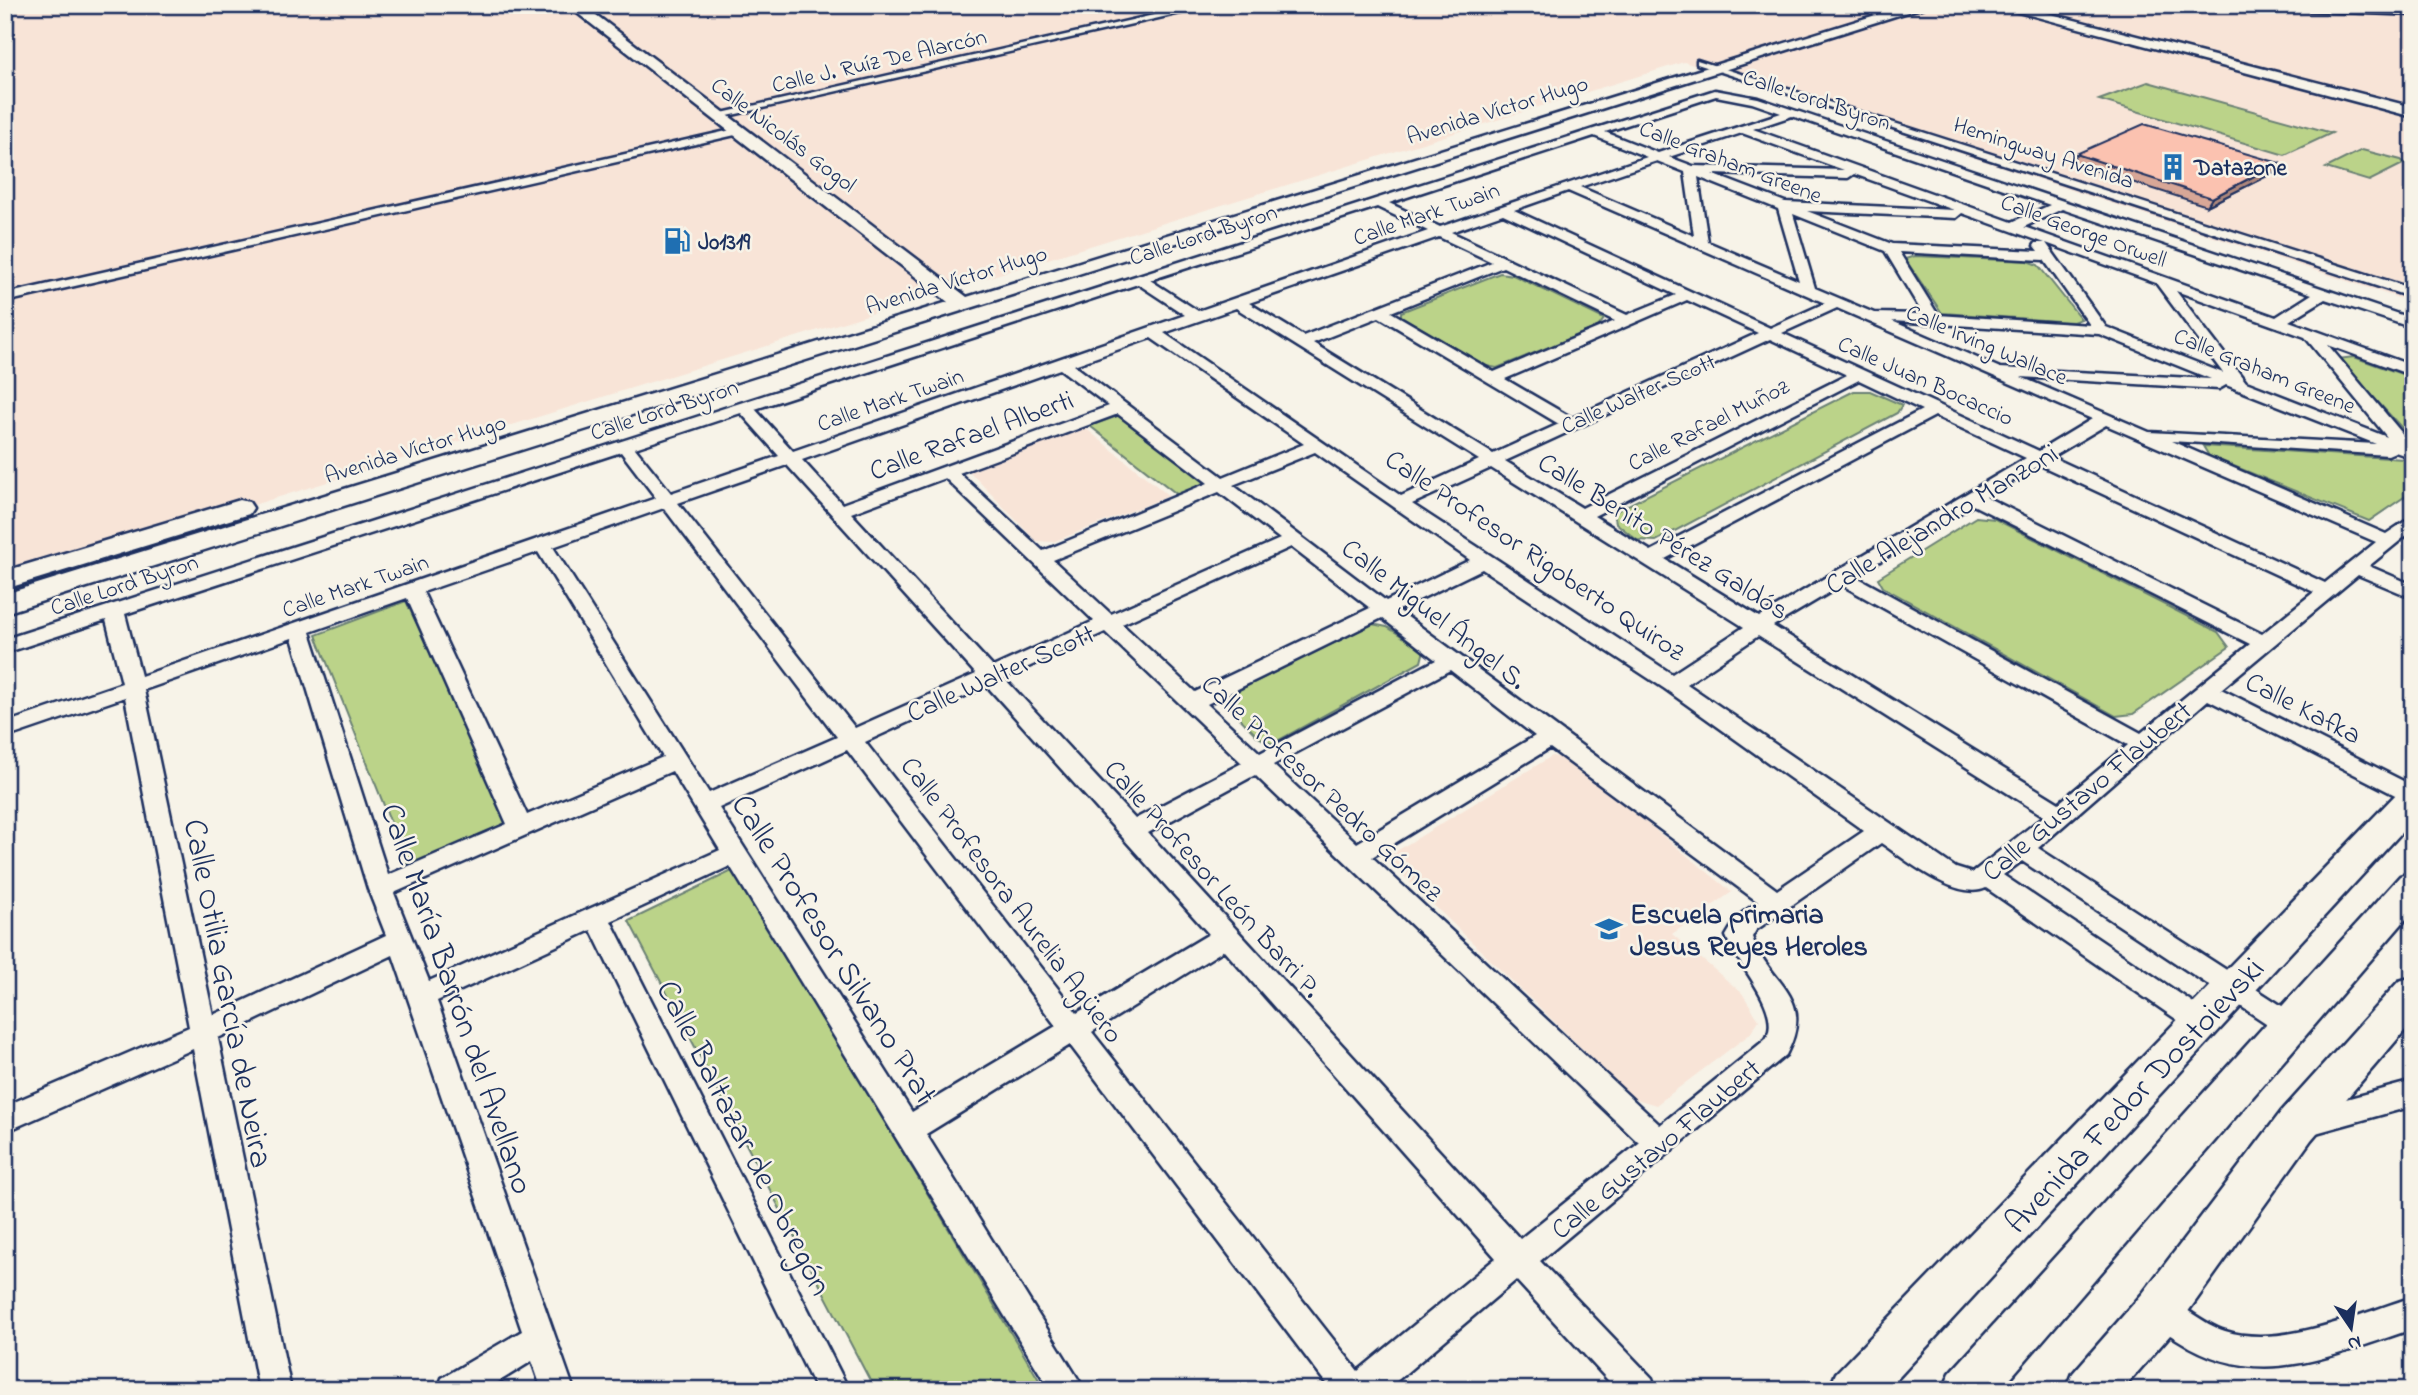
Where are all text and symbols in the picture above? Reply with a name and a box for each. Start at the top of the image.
street label: Calle J. Ruíz De Alarcón [769,22,990,103]
street label: Calle Lord Byron [1737,62,1894,143]
street label: Avenida Víctor Hugo [1403,68,1593,156]
street label: Calle Nicolás Gogol [702,70,862,203]
street label: Hemingway Avenida [1948,110,2138,201]
street label: Calle Graham Greene [1634,113,1827,214]
building icon: Datazone [2158,152,2188,182]
place label: Datazone [2193,153,2287,186]
street label: Calle Mark Twain [1349,175,1504,256]
street label: Calle George Orwell [1995,187,2171,279]
street label: Calle Lord Byron [1126,197,1283,278]
fuel station icon: J01319 [662,226,692,256]
place label: J01319 [698,227,751,260]
street label: Avenida Víctor Hugo [862,238,1052,326]
street label: Calle Irving Wallace [1900,297,2073,396]
street label: Calle Graham Greene [2168,321,2361,424]
street label: Calle Juan Bocaccio [1832,329,2018,436]
street label: Calle Walter Scott [1556,346,1722,444]
street label: Calle Mark Twain [813,361,968,442]
street label: Calle Rafael Muñoz [1623,371,1796,481]
street label: Calle Lord Byron [587,372,744,453]
street label: Calle Rafael Alberti [864,381,1080,493]
street label: Avenida Víctor Hugo [321,407,511,495]
street label: Calle Alejandro Manzoni [1818,435,2067,607]
street label: Calle Profesor Rigoberto Quiroz [1375,441,1693,673]
street label: Calle Benito Pérez Galdós [1528,444,1796,632]
street label: Calle Miguel Ángel S. [1331,530,1534,701]
street label: Calle Lord Byron [47,547,204,628]
street label: Calle Mark Twain [278,547,433,628]
street label: Calle Walter Scott [901,615,1102,735]
street label: Calle Kafka [2237,663,2368,757]
street label: Calle Profesor Pedro Gómez [1190,666,1451,913]
street label: Calle Gustavo Flaubert [1974,692,2202,893]
street label: Calle Profesora Aurelia Agüero [888,749,1132,1053]
street label: Calle Profesor León Barri P. [1093,752,1330,1009]
street label: Calle Profesor Silvano Prat [717,785,948,1115]
street label: Calle María Barrón del Avellano [366,797,545,1201]
street label: Calle Otilia García de Neira [169,815,283,1172]
place label: Escuela primaria Jesus Reyes Heroles [1630,896,1868,969]
school or university icon: Escuela primaria Jesus Reyes Heroles [1594,914,1624,944]
street label: Avenida Fedor Dostoievski [1995,948,2277,1246]
street label: Calle Baltazar de Obregón [642,973,843,1305]
street label: Calle Gustavo Flaubert [1543,1050,1771,1251]
north arrow [2316,1294,2386,1364]
text: N [2345,1328,2364,1357]

